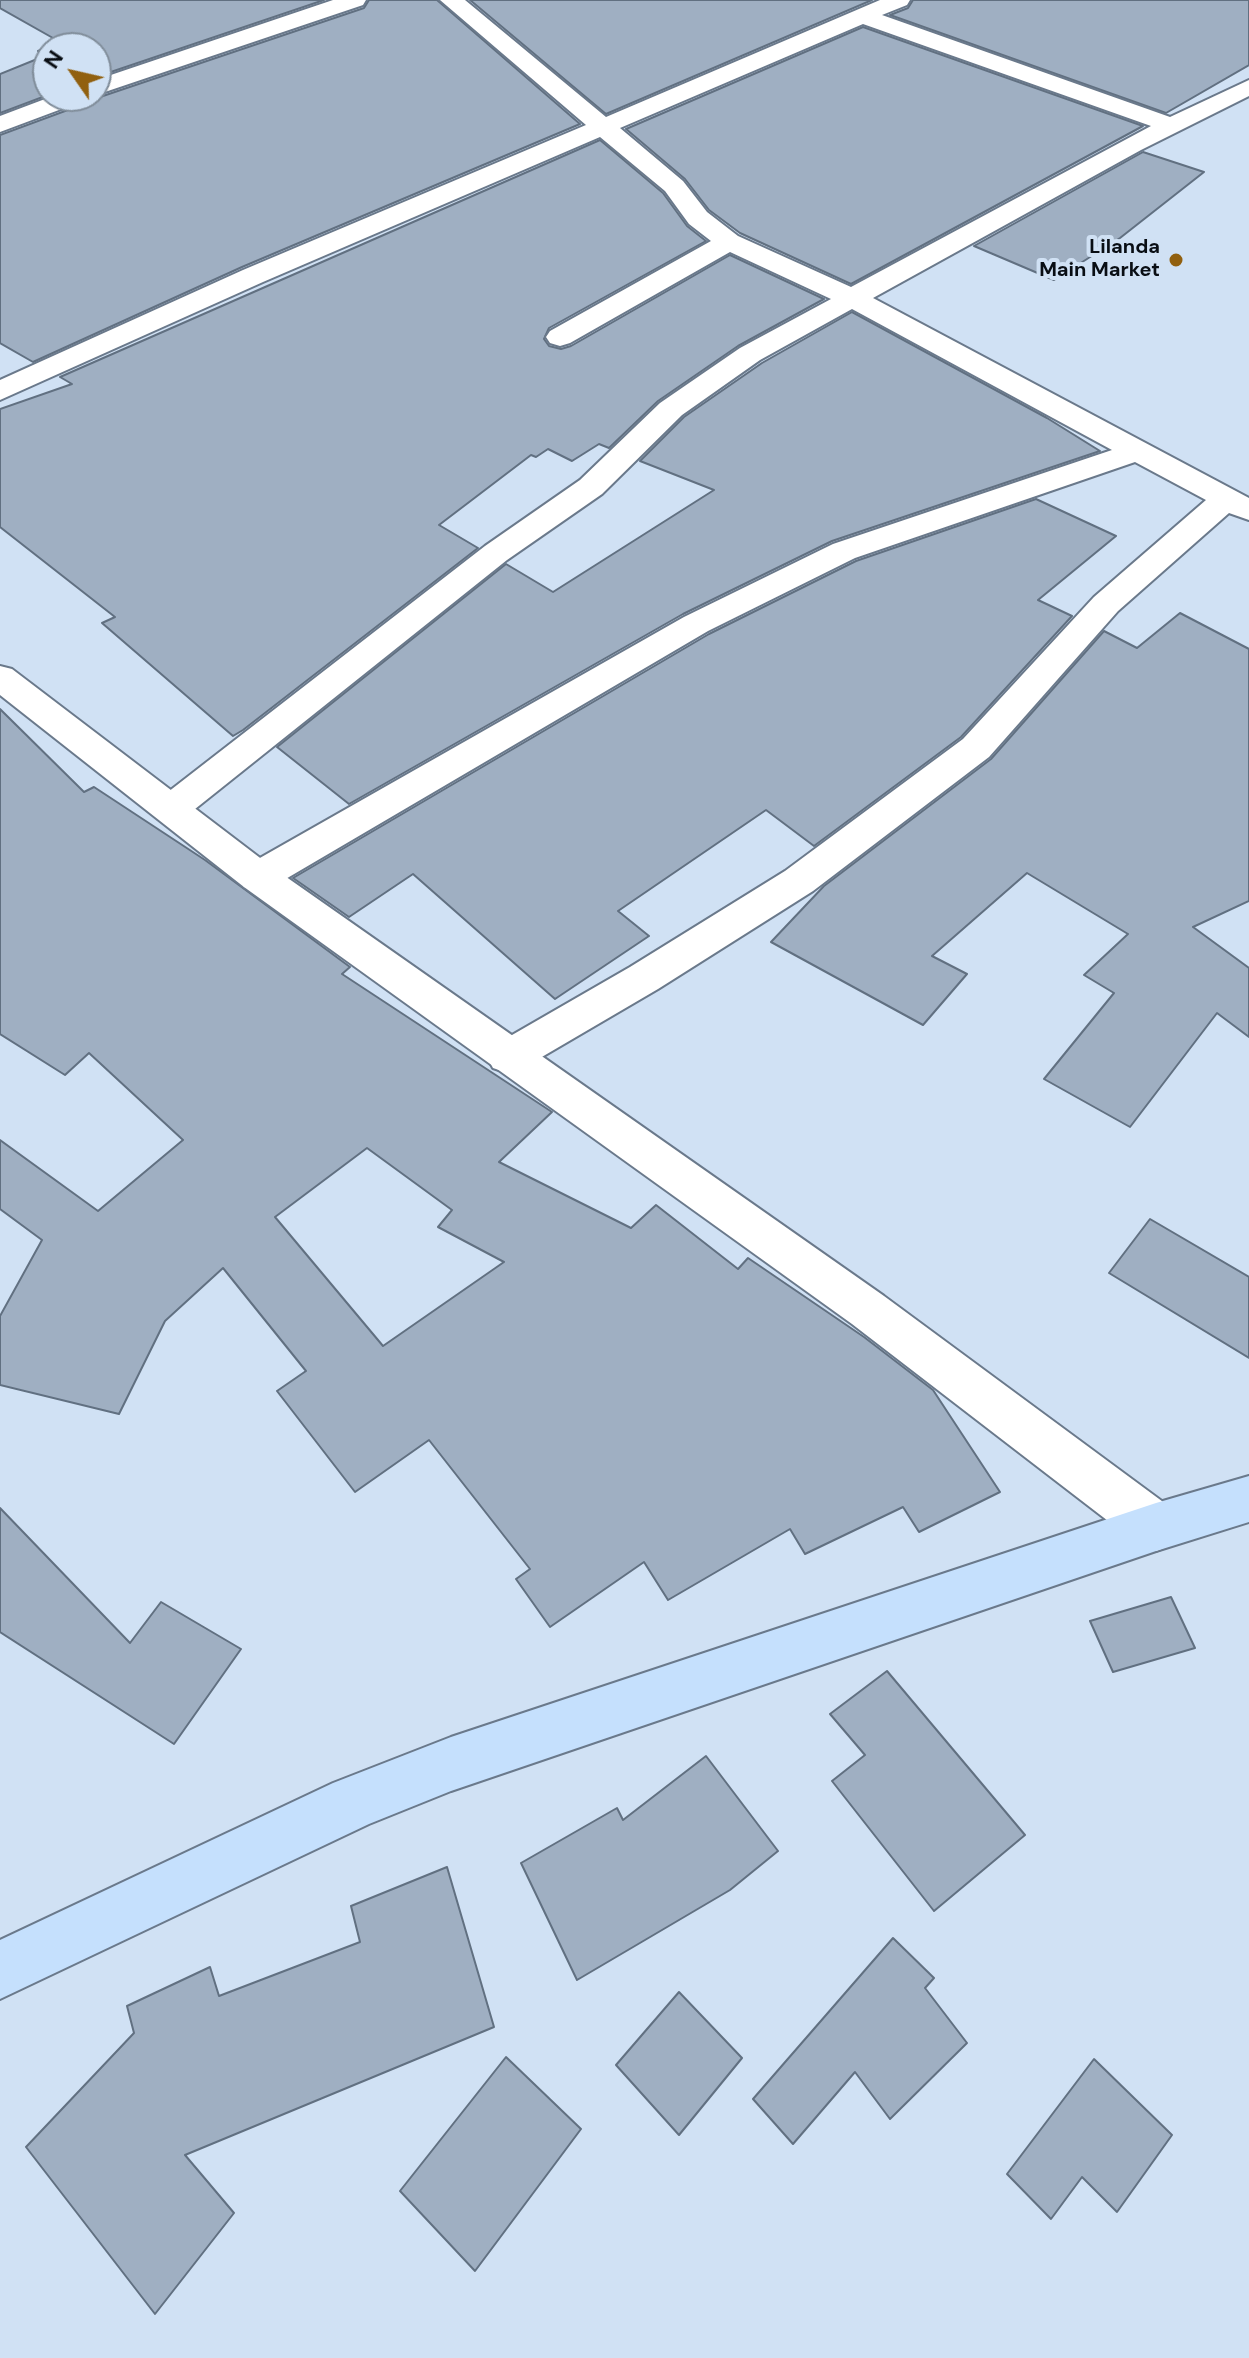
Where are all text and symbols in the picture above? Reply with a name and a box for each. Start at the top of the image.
north arrow [32,32,112,112]
text: N [37,45,70,74]
place label: Lilanda Main Market [1039,236,1160,283]
marker: Lilanda Main Market [1167,251,1185,269]

